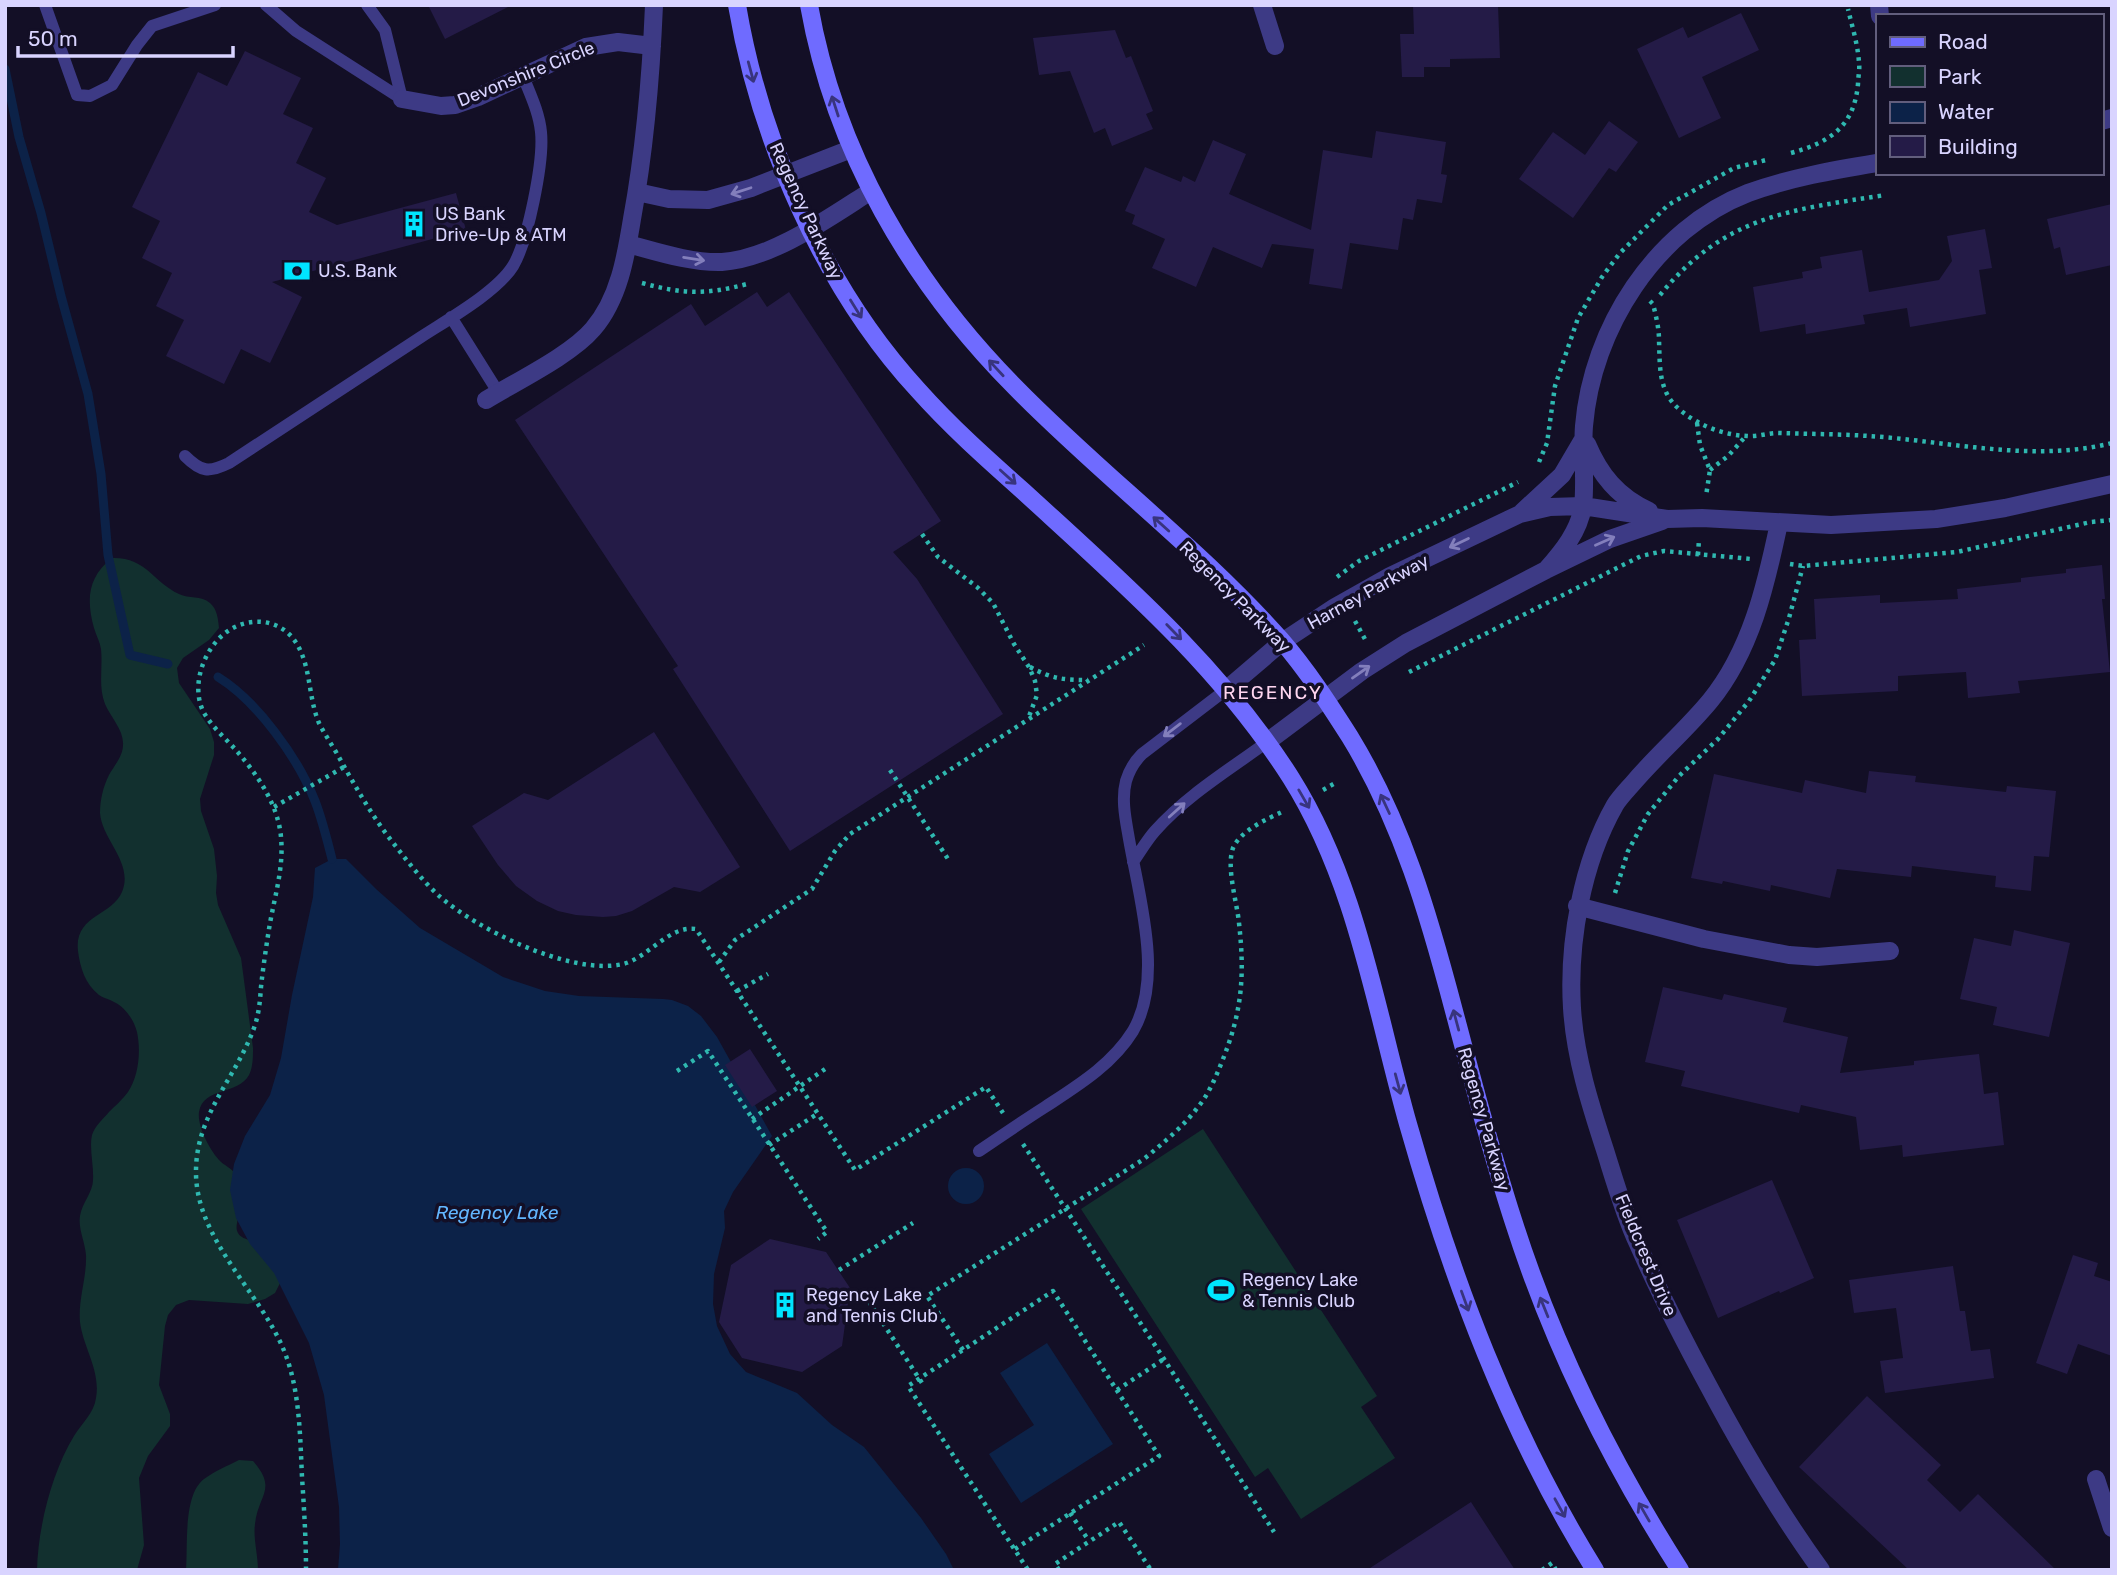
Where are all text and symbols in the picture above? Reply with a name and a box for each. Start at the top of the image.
scale bar [18,14,233,58]
legend [1876,14,2103,175]
text: 50 m [28,26,78,51]
text: Road [1938,29,1988,54]
street label: Devonshire Circle [454,36,598,112]
one-way arrow [745,60,758,83]
text: Park [1938,64,1982,89]
one-way arrow [828,95,840,117]
text: Water [1938,99,1994,124]
text: Building [1938,134,2018,159]
street label: Regency Parkway [765,139,847,283]
one-way arrow [730,185,752,198]
place label: US Bank Drive-Up & ATM [435,203,567,246]
building icon: US Bank Drive-Up & ATM [399,209,429,239]
one-way arrow [682,253,705,266]
bank icon: U.S. Bank [282,256,312,286]
place label: U.S. Bank [318,260,398,282]
one-way arrow [849,299,863,319]
one-way arrow [988,360,1005,377]
one-way arrow [999,469,1016,486]
one-way arrow [1152,516,1170,532]
one-way arrow [1595,534,1616,547]
street label: Regency Parkway [1175,537,1295,657]
one-way arrow [1449,537,1470,551]
street label: Harney Parkway [1303,550,1433,634]
one-way arrow [1166,624,1183,641]
one-way arrow [1351,665,1370,679]
district label: REGENCY [1223,681,1323,704]
one-way arrow [1163,722,1182,737]
one-way arrow [1297,789,1311,809]
one-way arrow [1378,794,1391,815]
one-way arrow [1168,802,1186,818]
one-way arrow [1449,1009,1462,1031]
street label: Regency Parkway [1453,1045,1515,1193]
one-way arrow [1392,1072,1405,1095]
street label: Fieldcrest Drive [1610,1191,1682,1319]
water label: Regency Lake [436,1201,559,1224]
place label: Regency Lake & Tennis Club [1242,1269,1358,1312]
sports icon: Regency Lake & Tennis Club [1206,1275,1236,1305]
place label: Regency Lake and Tennis Club [806,1284,938,1327]
building icon: Regency Lake and Tennis Club [770,1290,800,1320]
one-way arrow [1460,1290,1472,1312]
one-way arrow [1537,1297,1550,1319]
one-way arrow [1554,1497,1567,1518]
one-way arrow [1637,1502,1651,1522]

